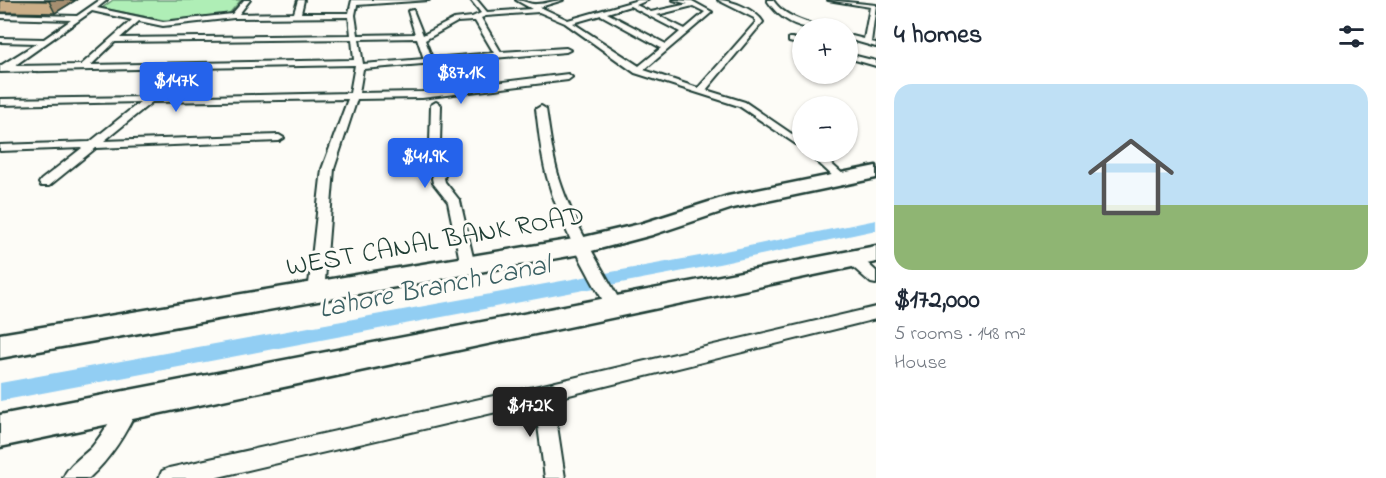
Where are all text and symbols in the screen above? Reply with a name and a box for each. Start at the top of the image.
text: 4 homes [894,17,982,55]
map controls [792,18,858,162]
button: + [792,18,858,84]
icon: filters [1335,20,1368,53]
pin: $87.1K [412,54,510,105]
text: $87.1K [437,59,485,88]
pin: $147K [134,62,218,113]
text: $147K [154,67,198,96]
button: − [792,96,858,162]
icon: home [1077,123,1185,231]
pin: $41.9K [376,138,474,189]
text: $41.9K [402,143,448,172]
street label: WEST CANAL BANK ROAD [283,197,588,288]
water label: Lahore Branch Canal [315,245,557,331]
text: $172,000 [894,282,980,320]
text: 5 rooms · 148 m² [894,320,1026,349]
text: House [894,349,947,378]
pin: $172K [488,387,572,438]
text: $172K [507,392,553,421]

